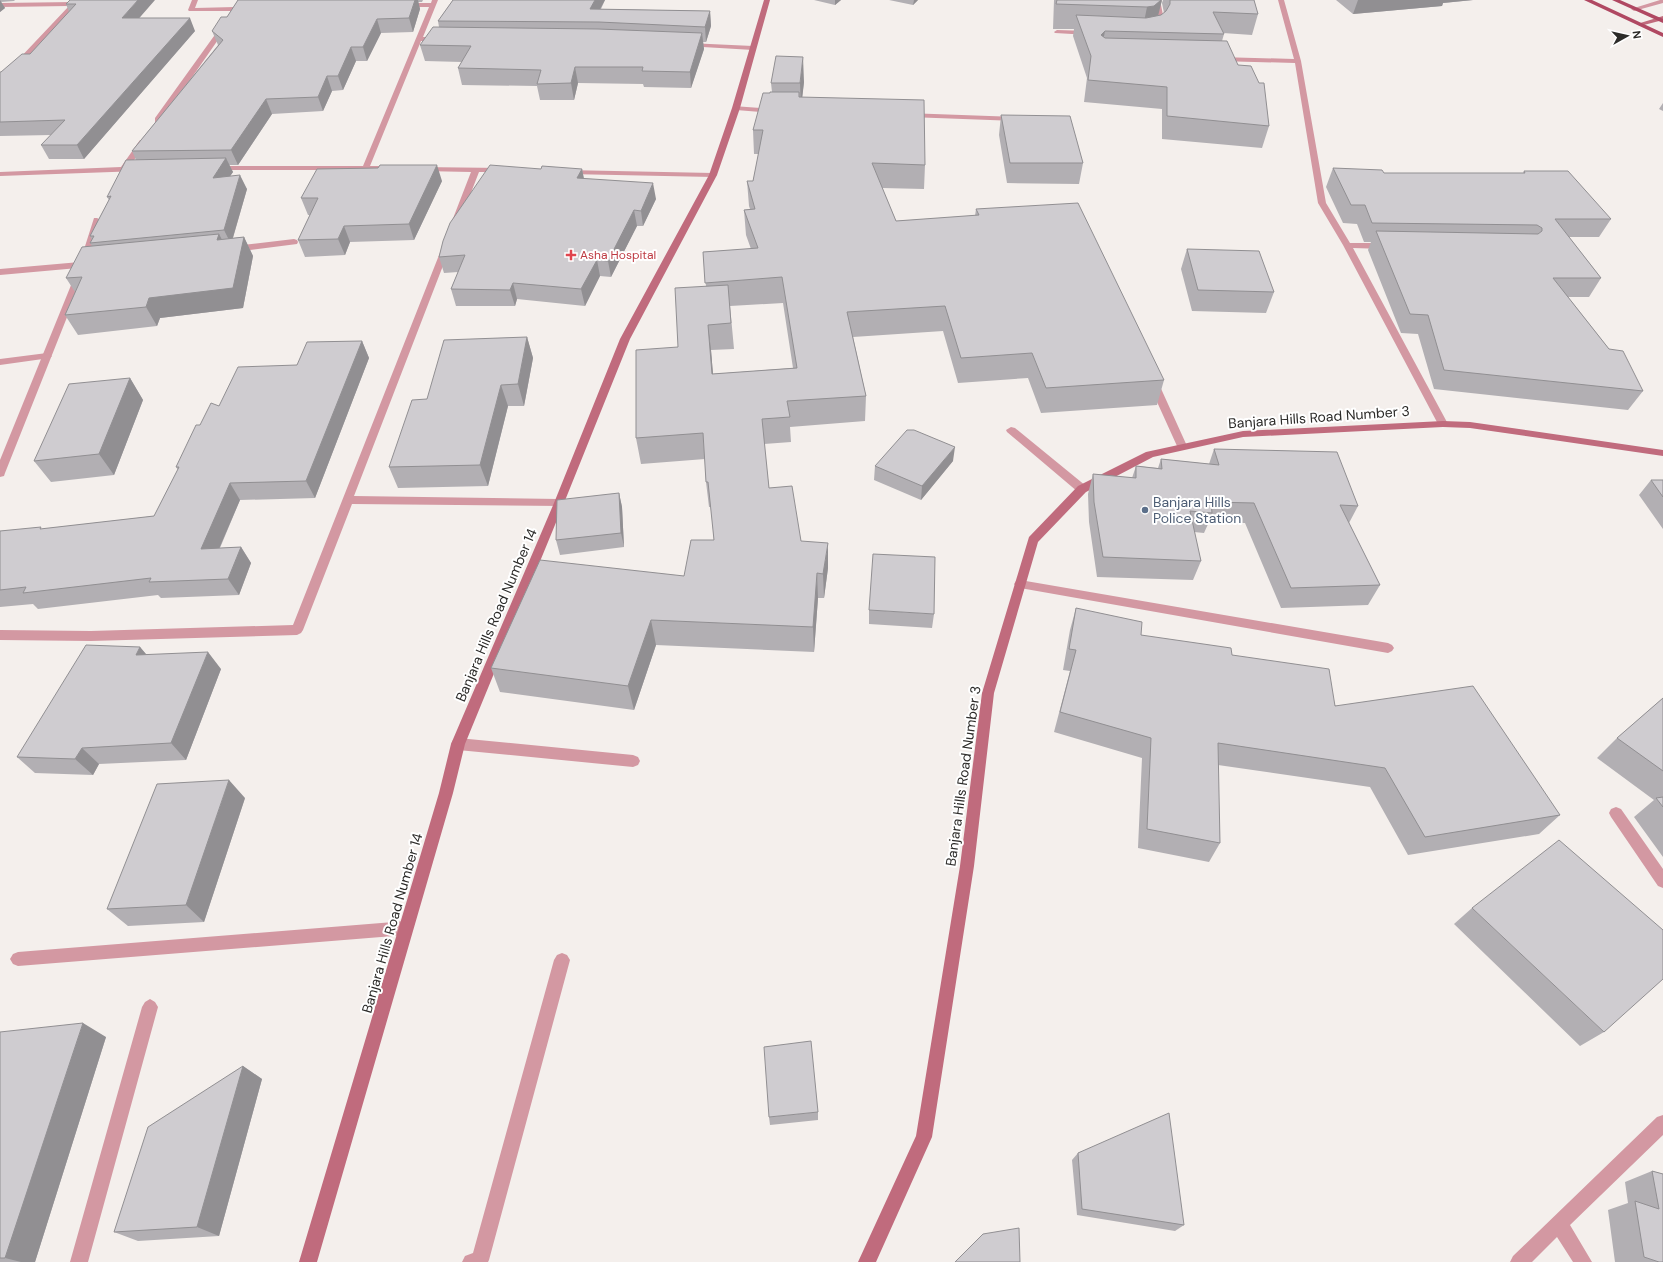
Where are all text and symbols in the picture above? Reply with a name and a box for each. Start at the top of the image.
north arrow [1607,16,1647,56]
text: N [1629,30,1644,40]
place label: Asha Hospital [580,247,656,263]
marker: Asha Hospital [565,249,577,261]
street label: Banjara Hills Road Number 3 [1228,402,1410,432]
place label: Banjara Hills Police Station [1153,493,1241,527]
marker: Banjara Hills Police Station [1140,505,1150,515]
street label: Banjara Hills Road Number 14 [451,525,541,704]
street label: Banjara Hills Road Number 3 [941,685,985,867]
street label: Banjara Hills Road Number 14 [358,830,426,1015]

